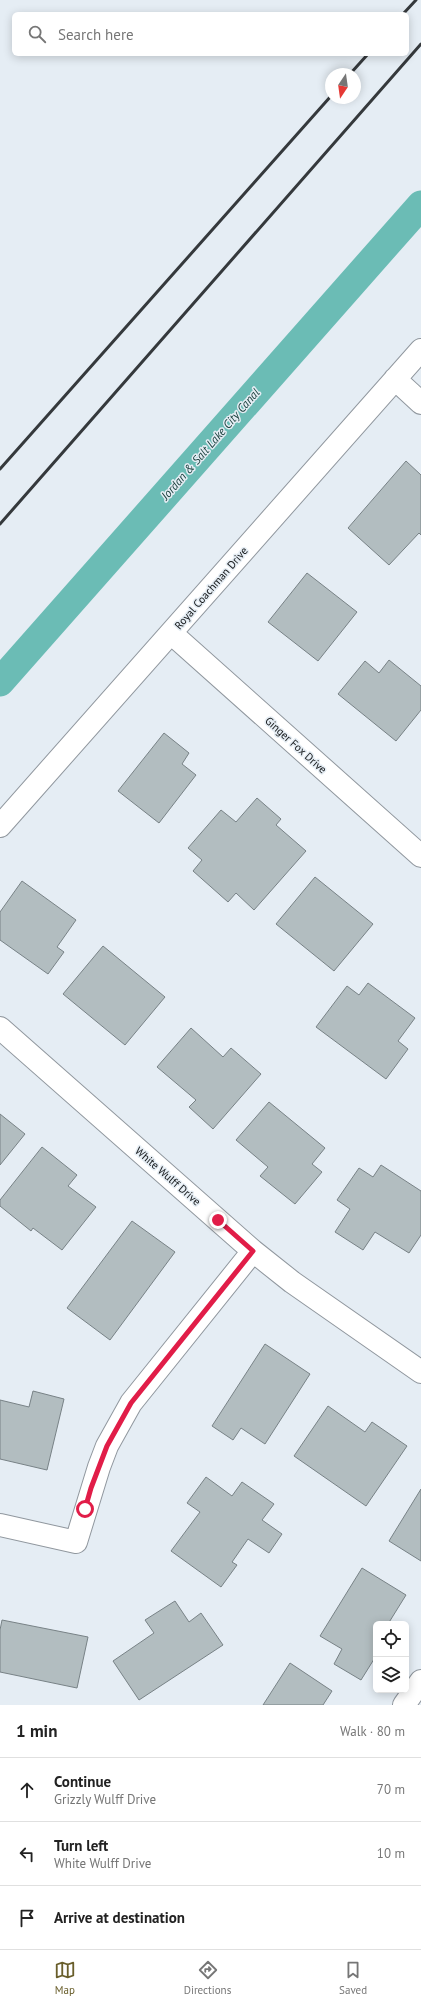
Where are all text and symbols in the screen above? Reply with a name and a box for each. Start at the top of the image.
search box [12,12,409,56]
icon: search [26,23,48,45]
text: Search here [58,25,134,44]
north arrow [325,68,361,104]
water label: Jordan & Salt Lake City Canal [157,385,263,504]
street label: Royal Coachman Drive [171,544,251,632]
street label: Ginger Fox Drive [262,714,330,777]
street label: White Wulff Drive [132,1144,204,1209]
route end [209,1211,227,1229]
route start [76,1500,94,1518]
map controls [373,1621,409,1693]
button: locate [373,1621,409,1657]
button: layers [373,1657,409,1693]
text: 1 min [16,1720,57,1742]
text: Walk · 80 m [340,1723,405,1740]
text: Continue [54,1772,111,1791]
icon: ahead [16,1779,38,1801]
text: 70 m [377,1781,405,1798]
text: Grizzly Wulff Drive [54,1791,156,1808]
text: Turn left [54,1836,108,1855]
icon: left [16,1843,38,1865]
text: 10 m [377,1845,405,1862]
text: White Wulff Drive [54,1855,151,1872]
icon: arrive [16,1907,38,1929]
text: Arrive at destination [54,1908,185,1927]
tab: Map [54,1959,76,1997]
tab: Directions [184,1959,231,1997]
tab: Saved [339,1959,367,1997]

